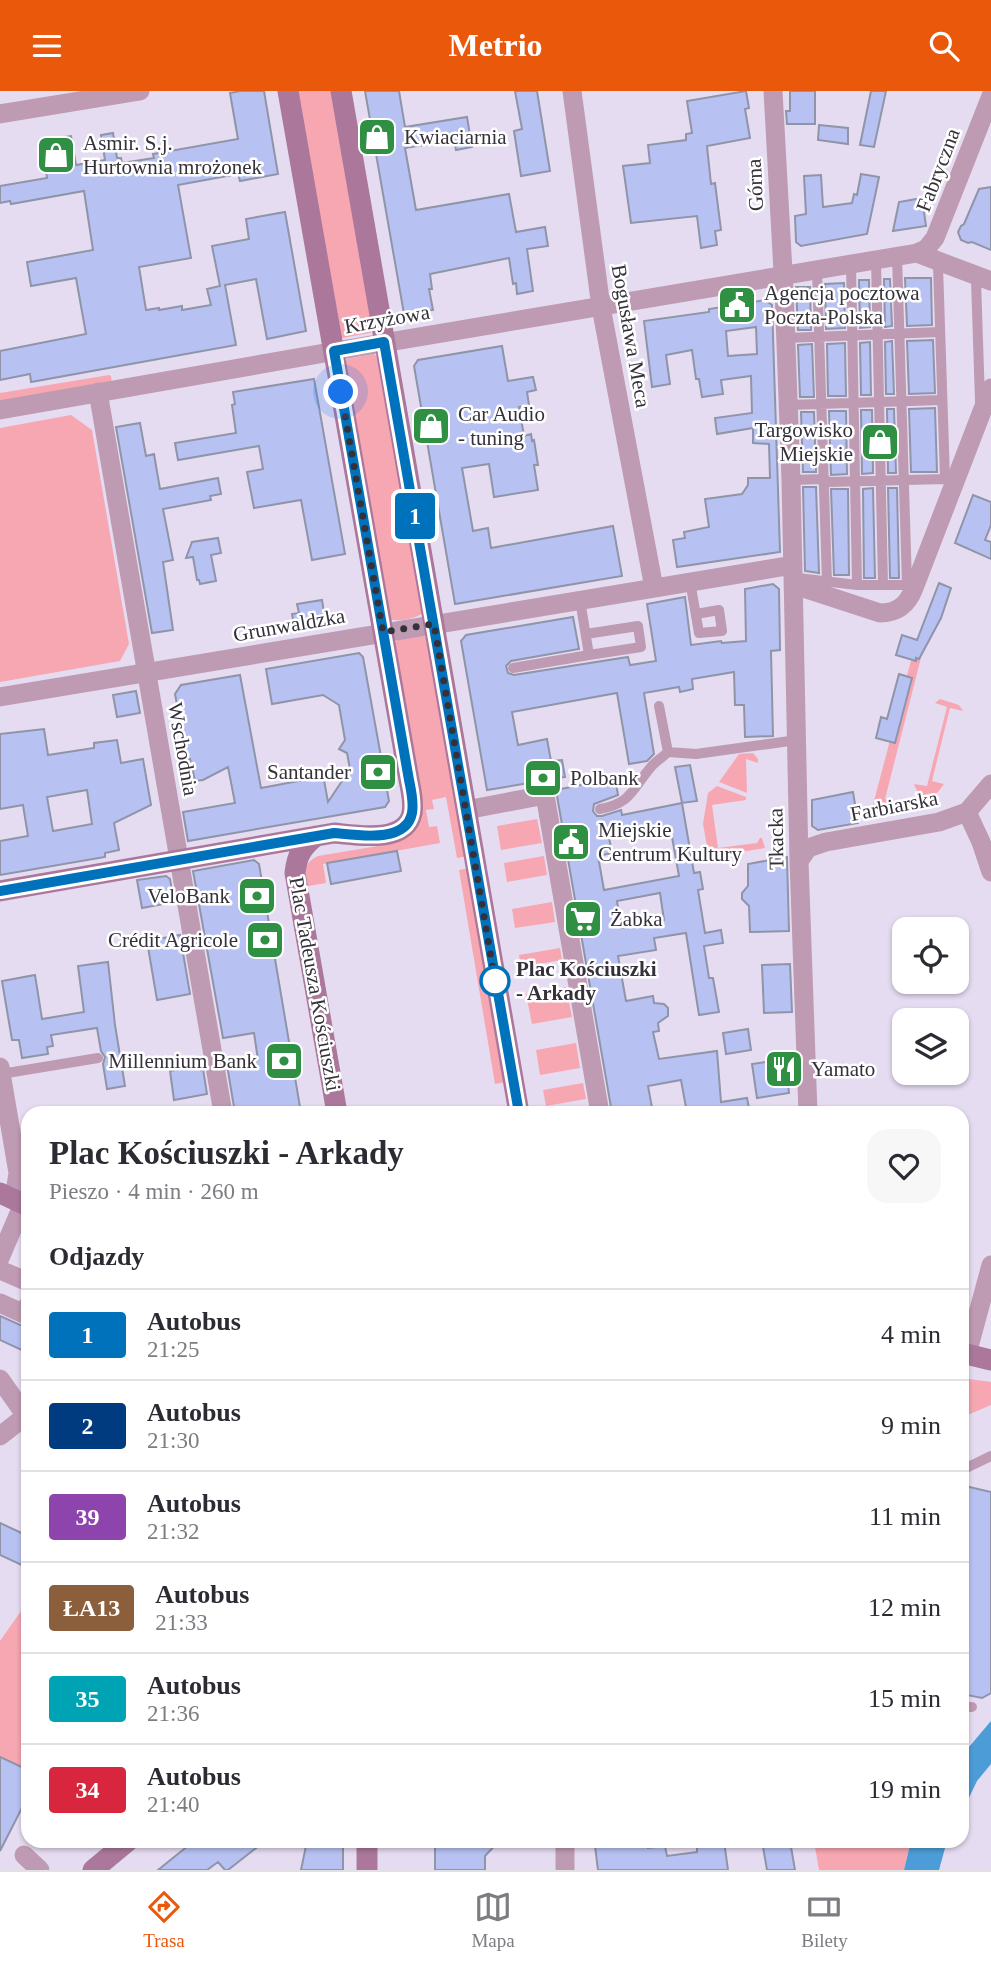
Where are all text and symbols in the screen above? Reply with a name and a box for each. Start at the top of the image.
icon: menu [28,27,66,65]
text: Metrio [448,27,543,63]
icon: search [925,27,963,65]
shop icon: Kwiaciarnia [356,116,398,158]
street label: Fabryczna [911,124,965,215]
place label: Kwiaciarnia [404,125,507,149]
place label: Asmir. S.j. Hurtownia mrożonek [83,131,263,179]
shop icon: Asmir. S.j. Hurtownia mrożonek [35,134,77,176]
street label: Górna [742,157,768,212]
street label: Bogusława Meca [607,262,656,410]
place label: Agencja pocztowa Poczta-Polska [764,281,920,329]
public building icon: Agencja pocztowa Poczta-Polska [716,284,758,326]
street label: Krzyżowa [342,300,432,338]
your location [323,374,358,409]
place label: Car Audio - tuning [458,402,545,450]
shop icon: Car Audio - tuning [410,405,452,447]
place label: Targowisko Miejskie [755,418,853,466]
shop icon: Targowisko Miejskie [859,421,901,463]
line badge: 1 [392,493,438,539]
text: 1 [409,503,421,529]
street label: Grunwaldzka [231,603,347,647]
street label: Wschodnia [163,700,203,798]
bank icon: Santander [357,751,399,793]
bank icon: Polbank [522,757,564,799]
place label: Santander [267,760,351,784]
place label: Polbank [570,766,639,790]
street label: Farbiarska [848,786,940,826]
street label: Tkacka [763,807,789,870]
place label: Miejskie Centrum Kultury [598,818,743,866]
public building icon: Miejskie Centrum Kultury [550,821,592,863]
bank icon: VeloBank [236,875,278,917]
street label: Plac Tadeusza Kościuszki [284,875,346,1093]
place label: VeloBank [147,884,230,908]
supermarket icon: Żabka [562,898,604,940]
place label: Żabka [610,907,663,931]
map controls [892,917,969,1085]
button: locate [892,917,969,994]
bank icon: Crédit Agricole [244,919,286,961]
place label: Crédit Agricole [108,928,238,952]
place label: Plac Kościuszki - Arkady [516,957,657,1005]
marker: Plac Kościuszki - Arkady [480,966,510,996]
button: layers [892,1008,969,1085]
bank icon: Millennium Bank [263,1040,305,1082]
restaurant icon: Yamato [763,1048,805,1090]
place label: Millennium Bank [108,1049,257,1073]
place label: Yamato [811,1057,875,1081]
button: heart [867,1129,941,1203]
text: Plac Kościuszki - Arkady [49,1135,404,1171]
text: Pieszo · 4 min · 260 m [49,1179,259,1204]
text: Odjazdy [49,1242,144,1271]
text: Autobus [147,1307,241,1336]
text: 4 min [881,1320,941,1349]
text: 1 [82,1322,94,1348]
text: 21:25 [147,1337,199,1362]
text: Autobus [147,1398,241,1427]
text: 9 min [881,1411,941,1440]
text: 2 [82,1413,94,1439]
text: 21:30 [147,1428,199,1453]
text: Autobus [147,1489,241,1518]
text: 11 min [869,1502,941,1531]
text: 39 [76,1504,100,1530]
text: 21:32 [147,1519,199,1544]
text: Autobus [155,1580,249,1609]
text: 12 min [868,1593,941,1622]
text: ŁA13 [63,1595,120,1621]
text: 21:33 [155,1610,208,1635]
text: Autobus [147,1671,241,1700]
text: 15 min [868,1684,941,1713]
text: 35 [76,1686,100,1712]
text: 21:36 [147,1701,199,1726]
text: Autobus [147,1762,241,1791]
text: 19 min [868,1775,941,1804]
text: 34 [76,1777,100,1803]
text: 21:40 [147,1792,199,1817]
tab: Trasa [143,1888,185,1952]
tab: Mapa [471,1888,515,1952]
tab: Bilety [801,1888,848,1952]

